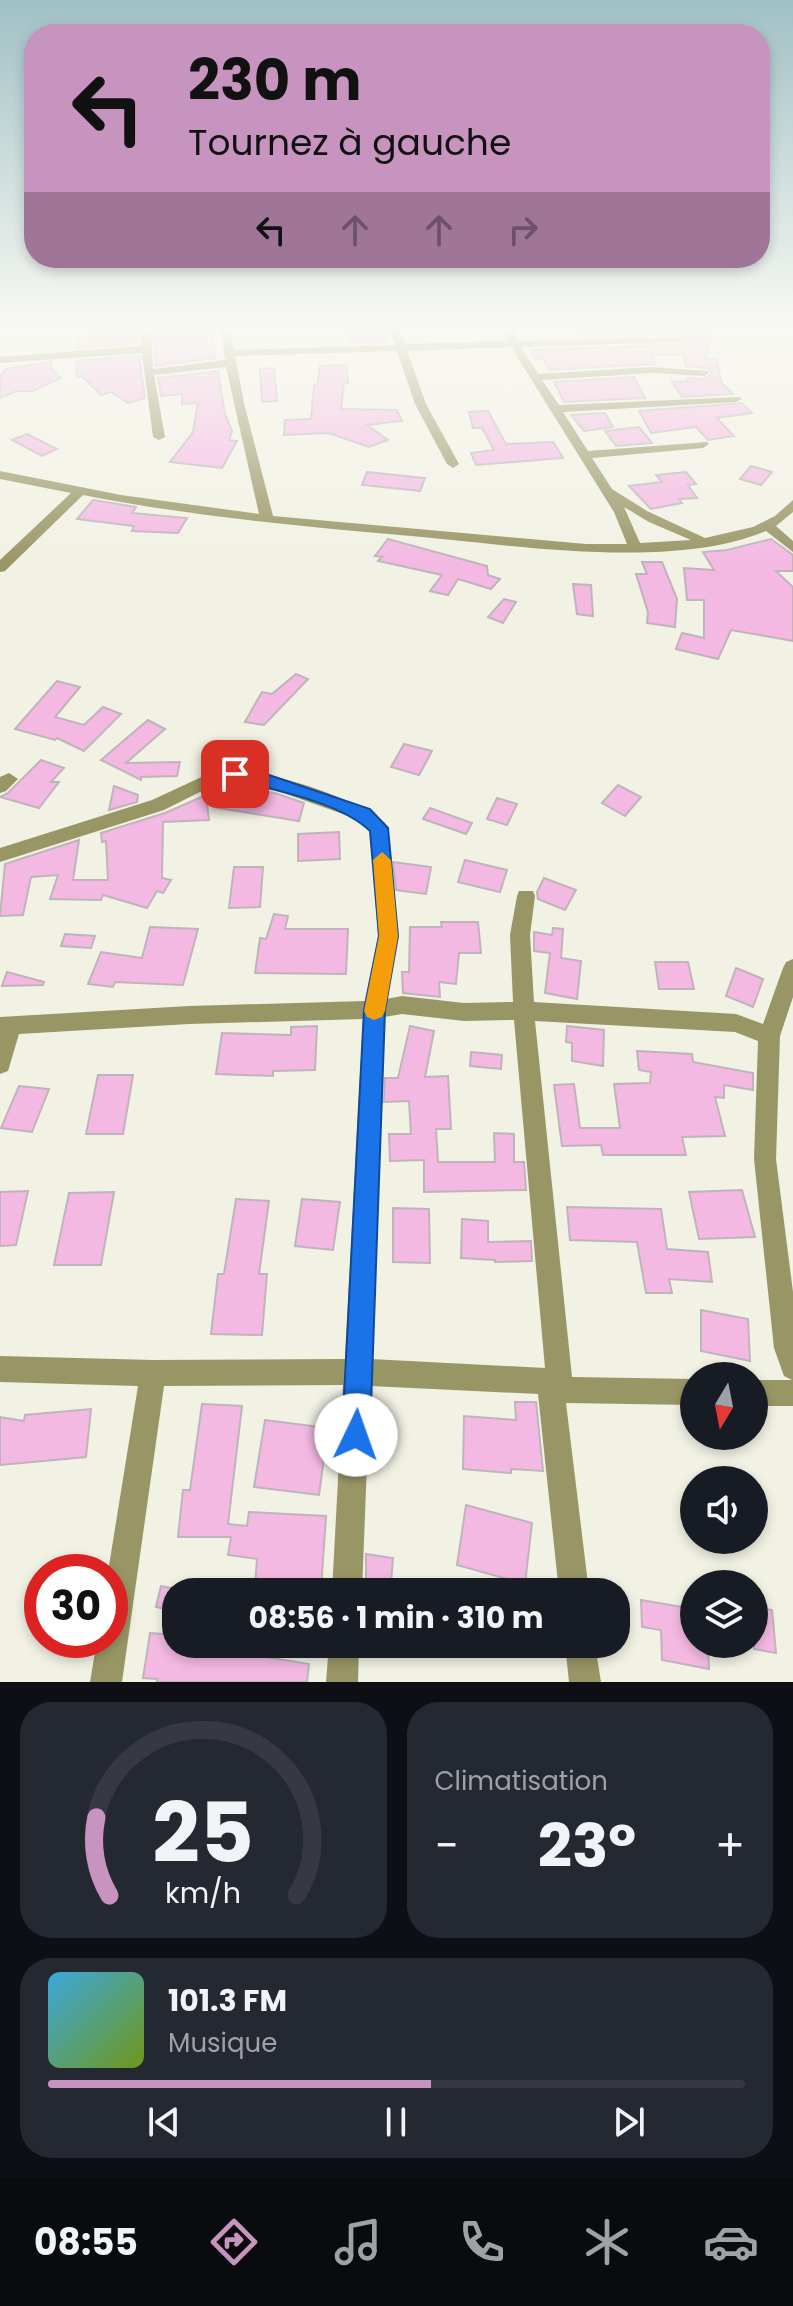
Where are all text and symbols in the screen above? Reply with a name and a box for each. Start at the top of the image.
text: 230 m [188,41,362,120]
icon: left [56,56,160,160]
text: Tournez à gauche [188,117,511,168]
icon: left [249,208,293,252]
icon: ahead [333,208,377,252]
icon: ahead [417,208,461,252]
icon: right [501,208,545,252]
pin [201,740,269,808]
icon: arrive [213,752,257,796]
north arrow [680,1362,768,1450]
map controls [680,1362,768,1658]
position arrow [314,1393,398,1477]
button: sound [680,1466,768,1554]
speed limit sign: 30 [24,1554,128,1658]
button: layers [680,1570,768,1658]
text: 08:56 · 1 min · 310 m [248,1596,544,1639]
text: Climatisation [435,1763,608,1799]
text: 25 [152,1775,254,1891]
text: 23° [538,1804,636,1888]
text: − [435,1815,459,1876]
text: + [715,1815,745,1876]
text: km/h [165,1873,241,1913]
text: 101.3 FM [168,1979,287,2022]
text: Musique [168,2025,277,2061]
icon: previous [142,2100,186,2144]
icon: pause [374,2100,418,2144]
icon: next [607,2100,651,2144]
icon: directions [206,2214,262,2270]
icon: music [330,2214,386,2270]
icon: phone [454,2214,510,2270]
icon: climate [579,2214,635,2270]
icon: car [703,2214,759,2270]
text: 08:55 [34,2217,138,2268]

